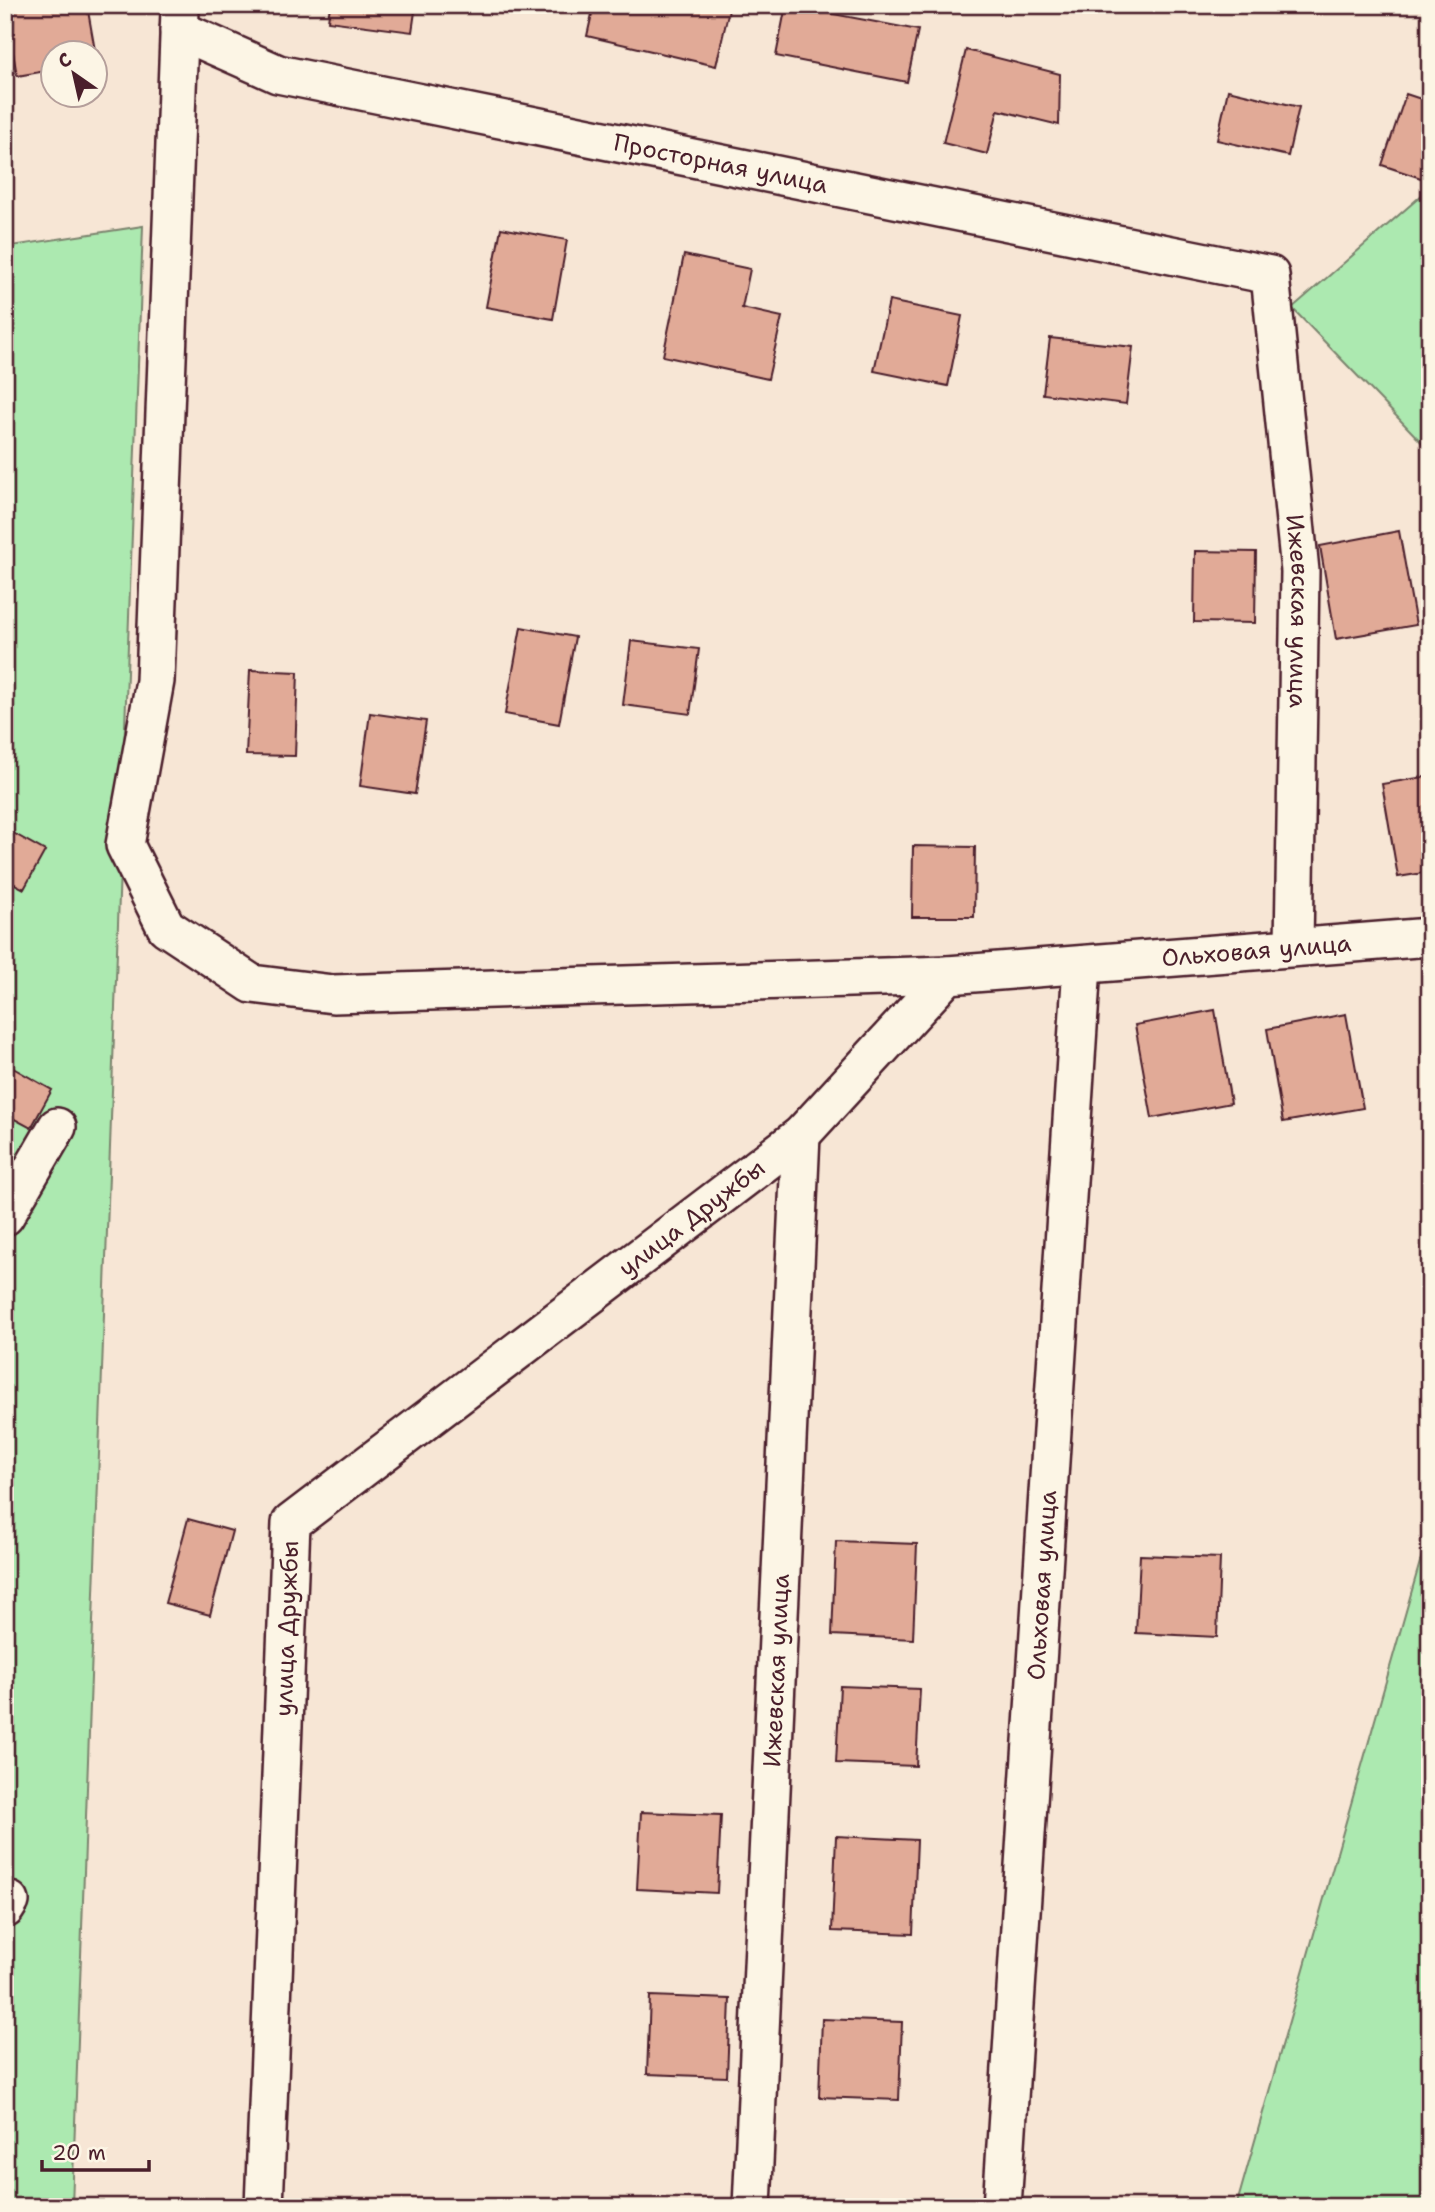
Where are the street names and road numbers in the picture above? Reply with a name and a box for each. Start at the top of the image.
street label: Просторная улица [611,126,831,201]
street label: Ижевская улица [1278,513,1316,708]
street label: Ольховая улица [1160,927,1353,974]
street label: улица Дружбы [612,1152,771,1284]
street label: Ольховая улица [1020,1489,1064,1681]
street label: улица Дружбы [267,1540,306,1717]
street label: Ижевская улица [756,1573,797,1768]

